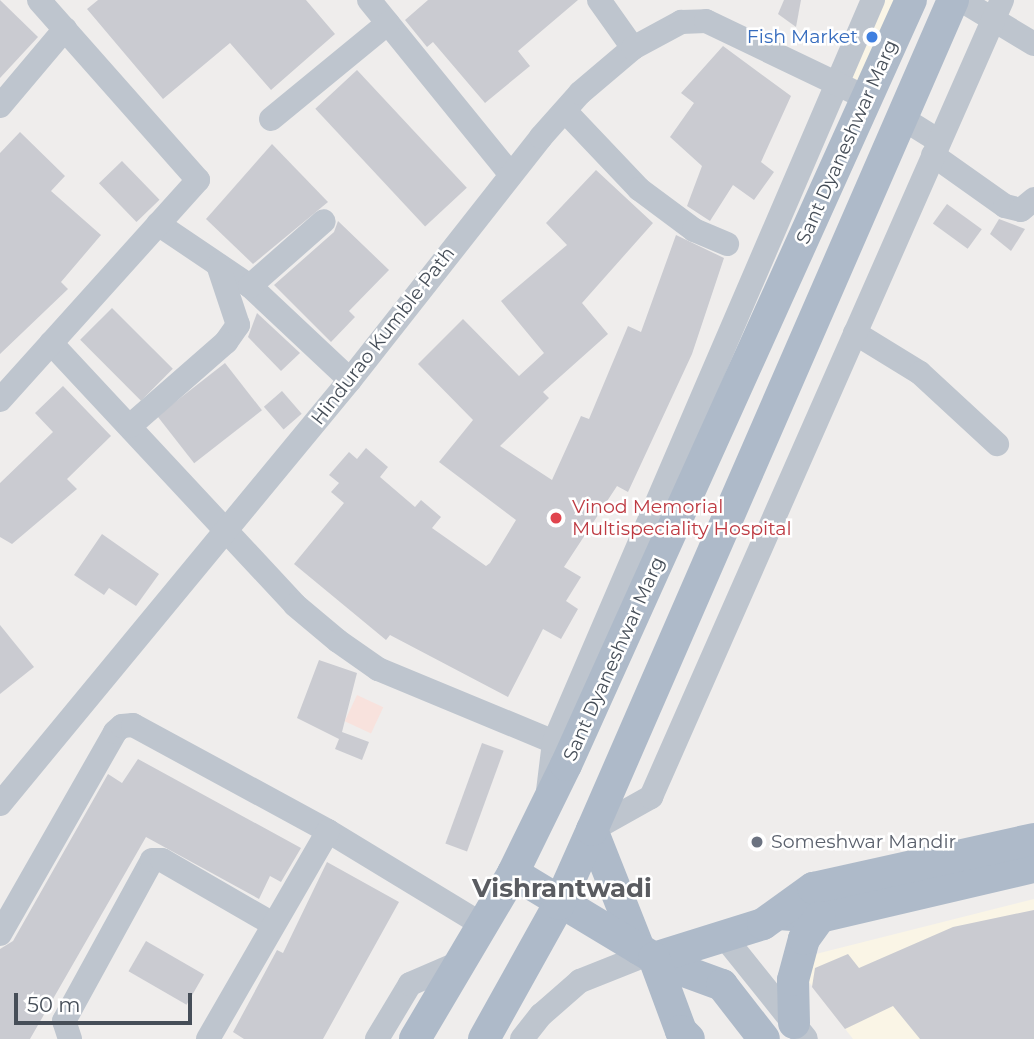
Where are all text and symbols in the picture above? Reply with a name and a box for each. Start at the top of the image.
place label: Fish Market [747,26,858,48]
marker: Fish Market [864,29,880,45]
street label: Sant Dyaneshwar Marg [792,36,902,248]
street label: Hindurao Kumble Path [306,242,460,430]
place label: Vinod Memorial Multispeciality Hospital [572,496,792,540]
marker: Vinod Memorial Multispeciality Hospital [546,508,566,528]
street label: Sant Dyaneshwar Marg [559,553,669,765]
place label: Someshwar Mandir [771,831,956,853]
marker: Someshwar Mandir [749,834,765,850]
district label: Vishrantwadi [472,873,652,905]
scale bar [18,979,196,1023]
text: 50 m [27,992,81,1017]

